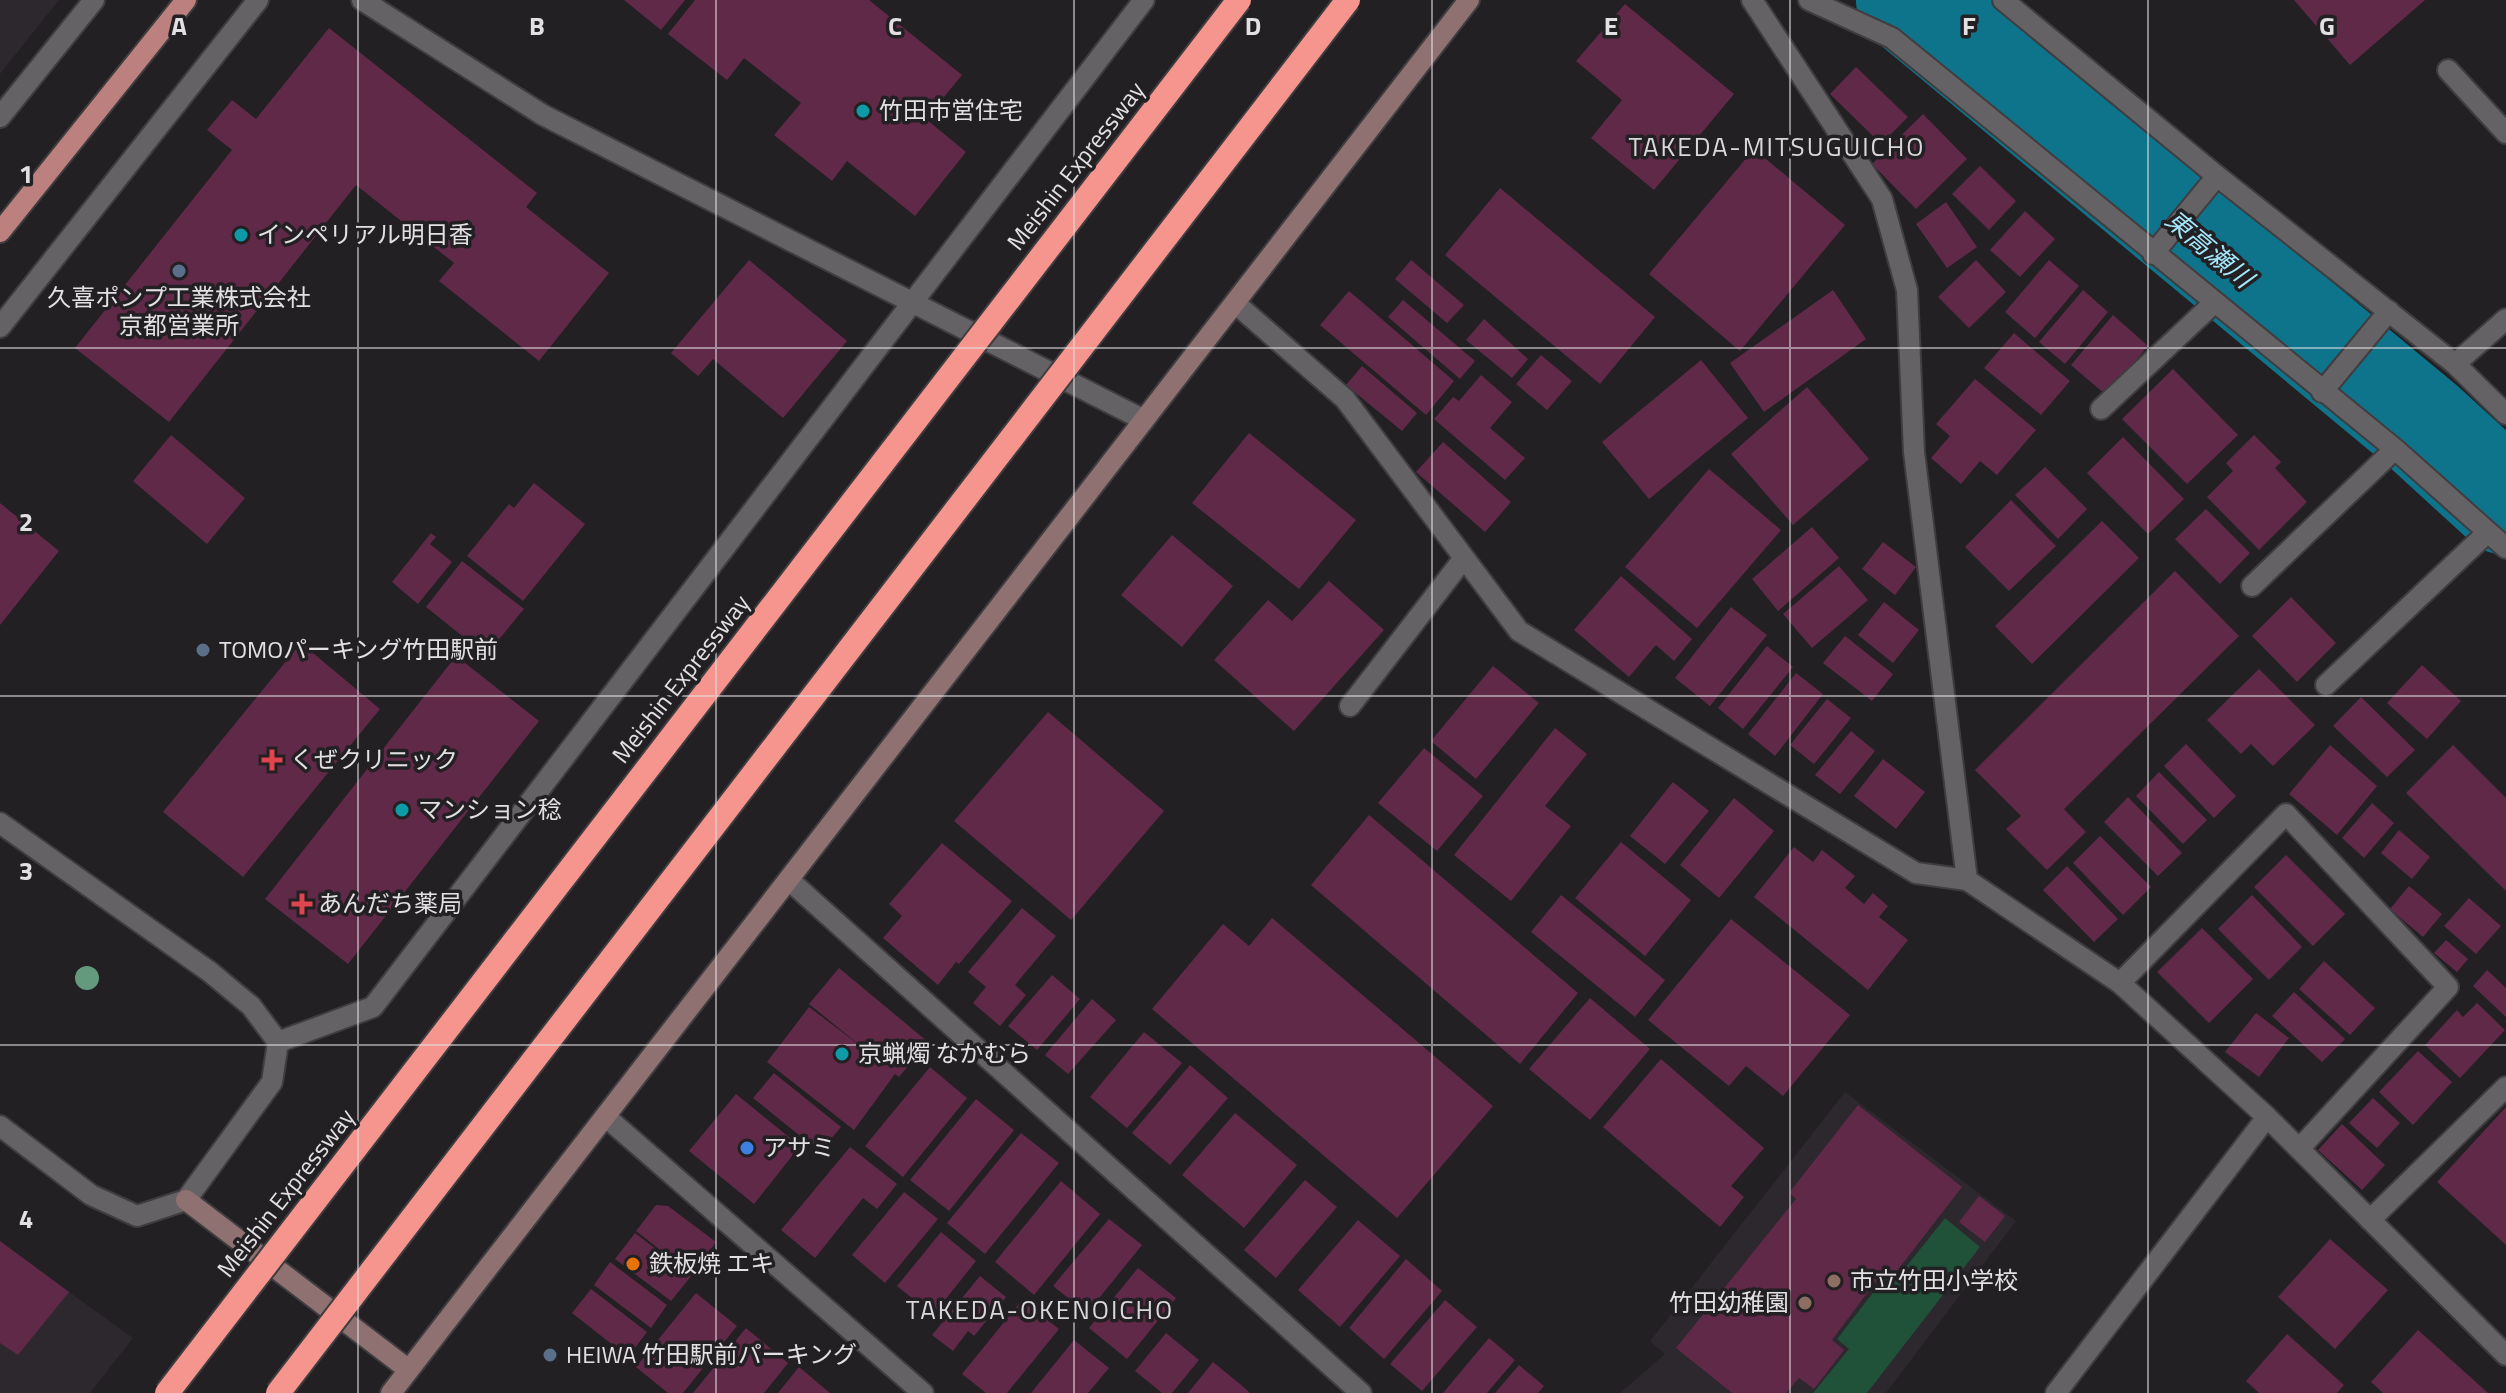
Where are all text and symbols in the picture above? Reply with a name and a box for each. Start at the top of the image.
text: A [171,6,187,45]
text: B [529,6,545,45]
text: C [888,6,902,45]
text: D [1245,6,1261,45]
text: E [1604,6,1618,45]
text: F [1962,6,1976,45]
text: G [2319,6,2335,45]
street label: Meishin Expressway [998,73,1153,258]
place label: 竹田市営住宅 [879,92,1023,128]
marker: 竹田市営住宅 [854,102,872,120]
district label: TAKEDA-MITSUGUICHO [1629,127,1925,166]
text: 1 [19,154,33,193]
water label: 東高瀬川 [2157,200,2264,299]
place label: インペリアル明日香 [257,216,473,252]
marker: インペリアル明日香 [232,226,250,244]
marker: 久喜ポンプ工業株式会社 京都営業所 [170,262,188,280]
place label: 久喜ポンプ工業株式会社 京都営業所 [47,279,311,343]
text: 2 [19,502,33,541]
street label: Meishin Expressway [603,586,758,771]
place label: TOMOパーキング竹田駅前 [219,631,498,667]
marker: TOMOパーキング竹田駅前 [194,641,212,659]
place label: くぜクリニック [290,741,458,777]
marker: くぜクリニック [261,749,283,771]
place label: マンション稔 [418,791,562,827]
marker: マンション稔 [393,801,411,819]
text: 3 [19,851,33,890]
place label: あんだち薬局 [318,885,462,921]
marker: あんだち薬局 [293,895,311,913]
place label: 京蝋燭 なかむら [858,1035,1031,1071]
marker: 京蝋燭 なかむら [833,1045,851,1063]
street label: Meishin Expressway [208,1100,363,1285]
place label: アサミ [763,1129,835,1165]
marker: アサミ [738,1139,756,1157]
text: 4 [19,1199,33,1238]
place label: 鉄板焼 エキ [649,1245,774,1281]
marker: 鉄板焼 エキ [624,1255,642,1273]
place label: 市立竹田小学校 [1850,1262,2018,1298]
marker: 市立竹田小学校 [1825,1272,1843,1290]
place label: 竹田幼稚園 [1669,1284,1789,1320]
district label: TAKEDA-OKENOICHO [906,1290,1174,1329]
marker: 竹田幼稚園 [1796,1294,1814,1312]
place label: HEIWA 竹田駅前パーキング [566,1336,857,1372]
marker: HEIWA 竹田駅前パーキング [541,1346,559,1364]

